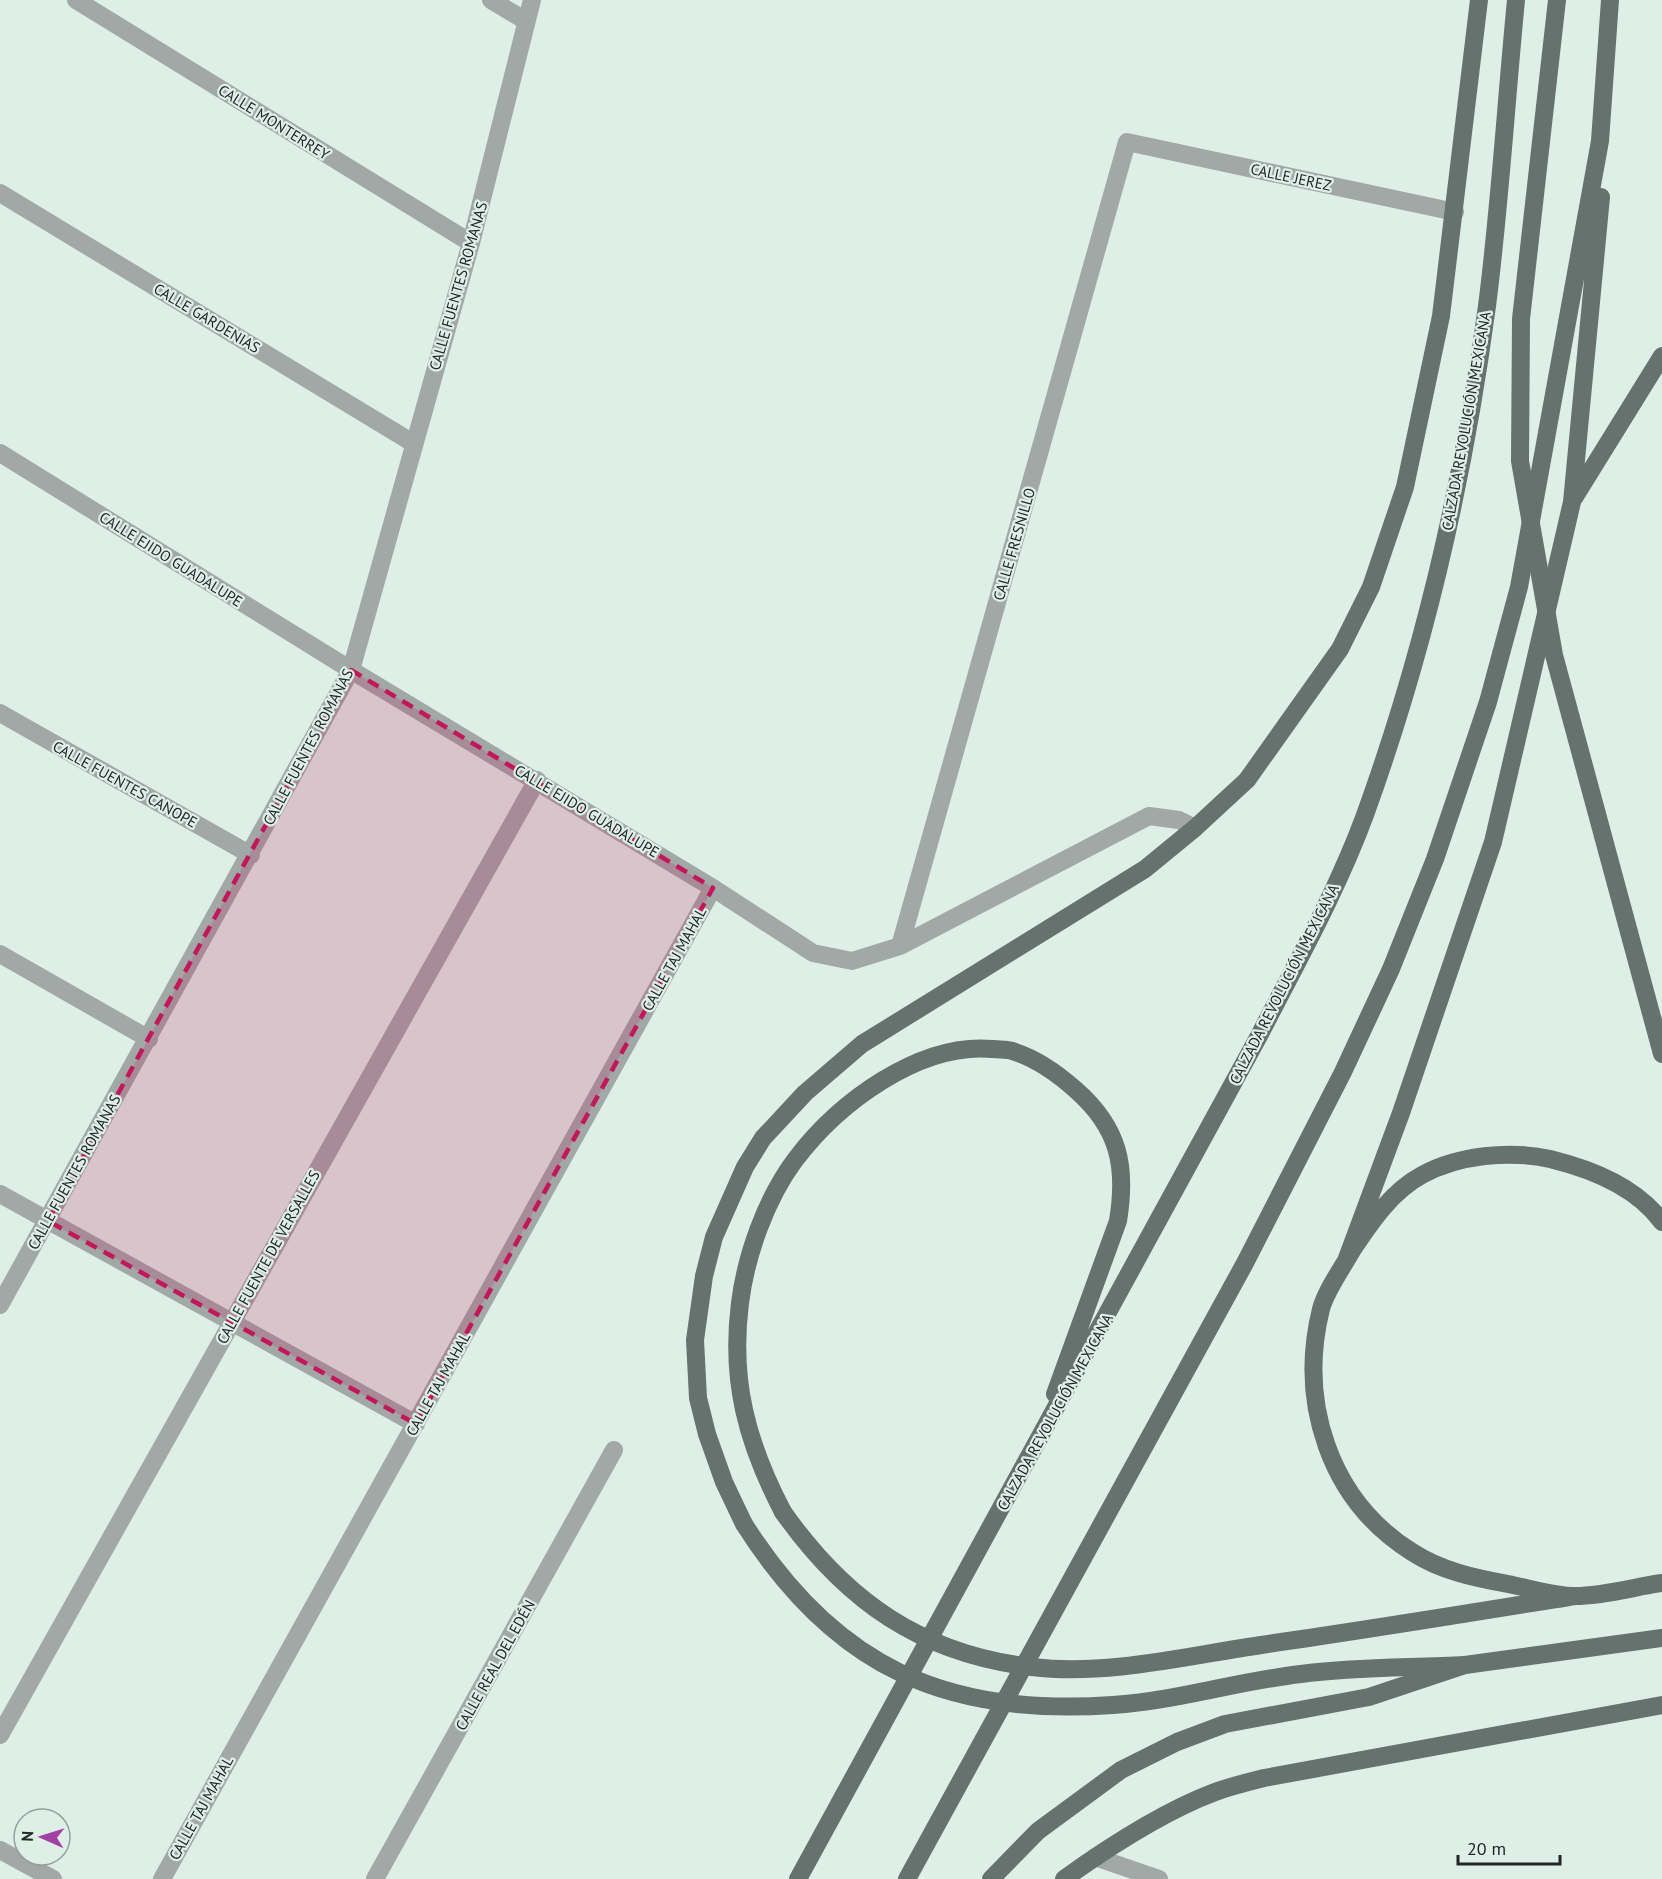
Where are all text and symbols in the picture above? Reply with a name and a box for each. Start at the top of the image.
street label: CALLE MONTERREY [215,80,334,164]
street label: CALLE JEREZ [1249,159,1333,195]
street label: CALLE FUENTES ROMANAS [425,199,491,372]
street label: CALLE GARDENIAS [151,279,264,357]
street label: CALZADA REVOLUCIÓN MEXICANA [1437,310,1495,532]
street label: CALLE FRESNILLO [989,485,1039,603]
street label: CALLE EJIDO GUADALUPE [96,507,246,611]
street label: CALLE FUENTES ROMANAS [259,665,357,828]
street label: CALLE FUENTES CANOPE [49,736,201,832]
street label: CALLE EJIDO GUADALUPE [511,760,663,862]
street label: CALZADA REVOLUCIÓN MEXICANA [1225,881,1343,1087]
street label: CALLE TAJ MAHAL [638,904,710,1014]
street label: CALLE FUENTES ROMANAS [23,1091,125,1253]
street label: CALLE FUENTE DE VERSALLES [212,1167,324,1347]
street label: CALZADA REVOLUCIÓN MEXICANA [993,1310,1117,1514]
street label: CALLE TAJ MAHAL [402,1329,474,1439]
street label: CALLE REAL DEL EDÉN [451,1596,539,1734]
street label: CALLE TAJ MAHAL [165,1753,237,1863]
north arrow [12,1807,72,1867]
scale bar [1458,1828,1560,1866]
text: N [17,1830,37,1842]
text: 20 m [1467,1837,1506,1860]

